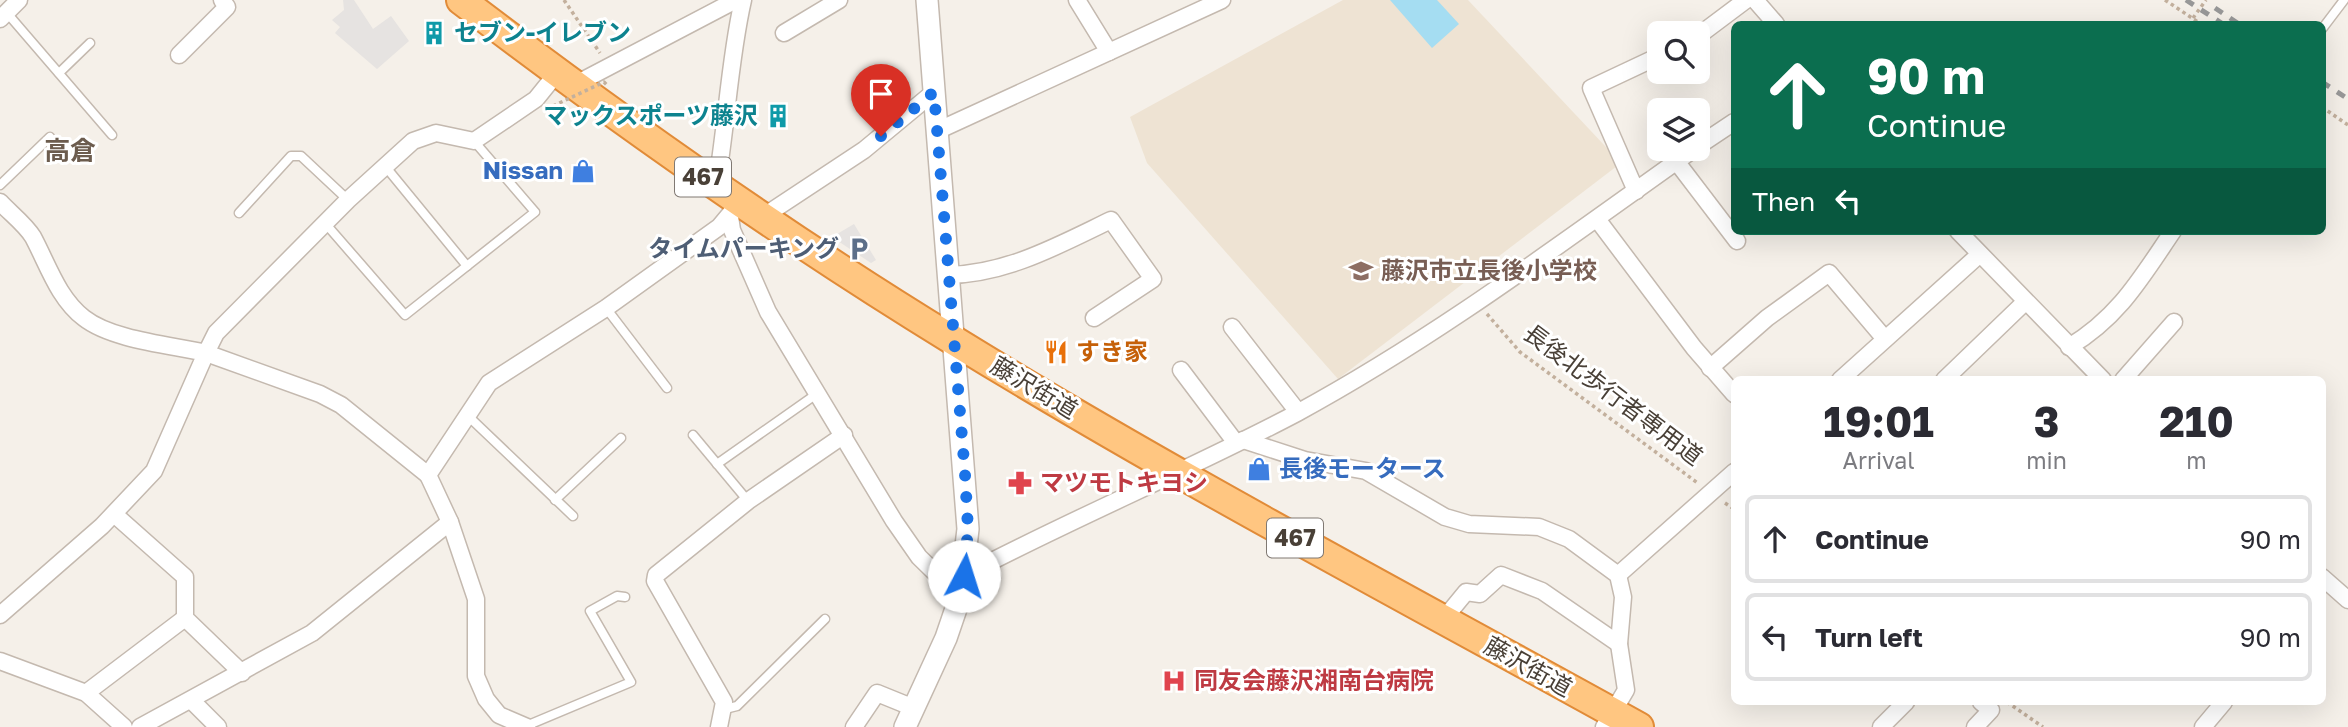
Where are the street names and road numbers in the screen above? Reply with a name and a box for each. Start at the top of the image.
road number: 467 [675,158,731,196]
street label: 長後北歩行者専用道 [1519,317,1709,470]
street label: 藤沢街道 [986,350,1083,424]
road number: 467 [1267,518,1323,558]
street label: 藤沢街道 [1480,630,1578,702]

